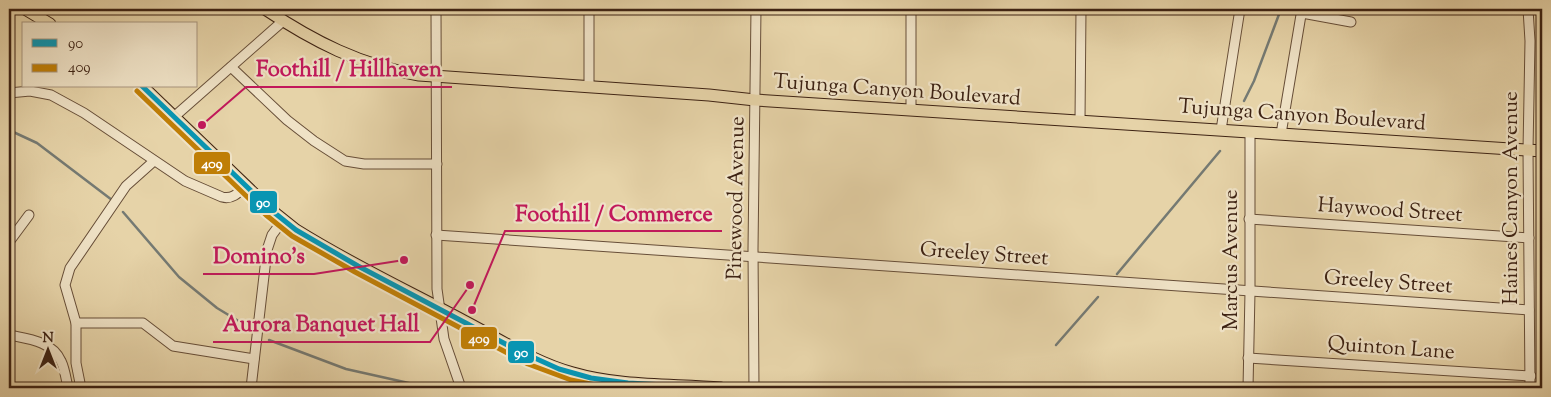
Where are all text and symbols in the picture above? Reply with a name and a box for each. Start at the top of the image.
legend [22,22,198,88]
text: 90 [68,34,83,55]
callout: Foothill / Hillhaven [246,50,452,87]
text: Foothill / Hillhaven [256,55,442,87]
text: 409 [68,58,91,79]
street label: Tujunga Canyon Boulevard [772,67,1022,115]
street label: Haines Canyon Avenue [1497,91,1527,305]
street label: Tujunga Canyon Boulevard [1177,92,1427,140]
street label: Pinewood Avenue [721,116,753,280]
line badge: 409 [193,151,231,175]
text: 409 [200,155,223,175]
street label: Marcus Avenue [1217,189,1247,331]
line badge: 90 [249,190,278,214]
street label: Haywood Street [1317,191,1463,231]
text: 90 [256,194,271,214]
callout: Foothill / Commerce [505,194,722,231]
text: Foothill / Commerce [515,200,713,232]
street label: Greeley Street [919,236,1049,274]
callout: Domino's [203,237,314,274]
text: Domino's [213,242,305,274]
street label: Greeley Street [1323,264,1453,302]
callout: Aurora Banquet Hall [213,305,430,342]
text: Aurora Banquet Hall [223,310,420,342]
north arrow [22,324,72,374]
line badge: 409 [460,326,498,350]
text: N [42,329,54,349]
text: 409 [467,330,490,350]
street label: Quinton Lane [1326,330,1456,368]
line badge: 90 [507,340,535,364]
text: 90 [514,344,529,364]

